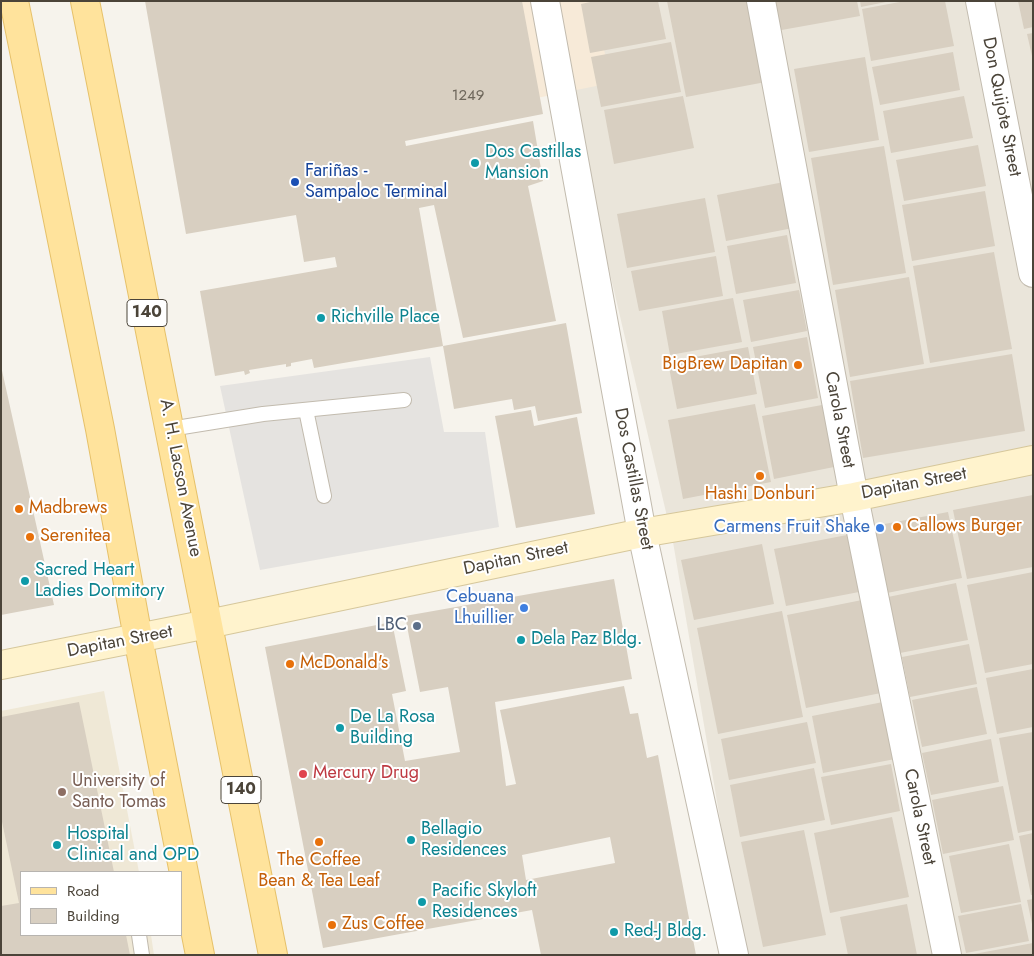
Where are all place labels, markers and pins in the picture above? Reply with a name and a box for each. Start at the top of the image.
place label: Dos Castillas Mansion [485,142,581,184]
marker: Dos Castillas Mansion [469,157,481,169]
place label: Fariñas - Sampaloc Terminal [305,161,447,203]
marker: Fariñas - Sampaloc Terminal [289,176,301,188]
place label: Richville Place [331,307,440,329]
marker: Richville Place [315,312,327,324]
place label: BigBrew Dapitan [662,354,788,376]
marker: BigBrew Dapitan [792,359,804,371]
marker: Hashi Donburi [754,470,766,482]
place label: Hashi Donburi [705,484,815,506]
place label: Madbrews [29,498,107,520]
marker: Madbrews [13,503,25,515]
place label: Callows Burger [907,516,1022,538]
place label: Carmens Fruit Shake [714,517,870,539]
marker: Callows Burger [891,521,903,533]
marker: Carmens Fruit Shake [874,522,886,534]
place label: Serenitea [40,526,111,548]
marker: Serenitea [24,531,36,543]
place label: Sacred Heart Ladies Dormitory [35,560,164,602]
marker: Sacred Heart Ladies Dormitory [19,575,31,587]
place label: Cebuana Lhuillier [446,587,514,630]
marker: Cebuana Lhuillier [518,602,530,614]
place label: LBC [377,615,407,637]
marker: LBC [411,620,423,632]
place label: Dela Paz Bldg. [531,629,642,651]
marker: Dela Paz Bldg. [515,634,527,646]
place label: McDonald's [300,653,388,675]
marker: McDonald's [284,658,296,670]
place label: De La Rosa Building [350,707,435,750]
marker: De La Rosa Building [334,722,346,734]
place label: Mercury Drug [313,763,419,785]
marker: Mercury Drug [297,768,309,780]
place label: University of Santo Tomas [72,771,166,814]
marker: University of Santo Tomas [56,786,68,798]
place label: Bellagio Residences [421,819,506,862]
place label: Hospital Clinical and OPD [67,824,199,866]
marker: Bellagio Residences [405,834,417,846]
marker: The Coffee Bean & Tea Leaf [313,836,325,848]
marker: Hospital Clinical and OPD [51,839,63,851]
place label: The Coffee Bean & Tea Leaf [258,850,380,892]
place label: Pacific Skyloft Residences [432,881,537,924]
marker: Pacific Skyloft Residences [416,896,428,908]
place label: Zus Coffee [342,914,424,936]
marker: Zus Coffee [326,919,338,931]
place label: Red-J Bldg. [624,921,707,943]
marker: Red-J Bldg. [608,926,620,938]

